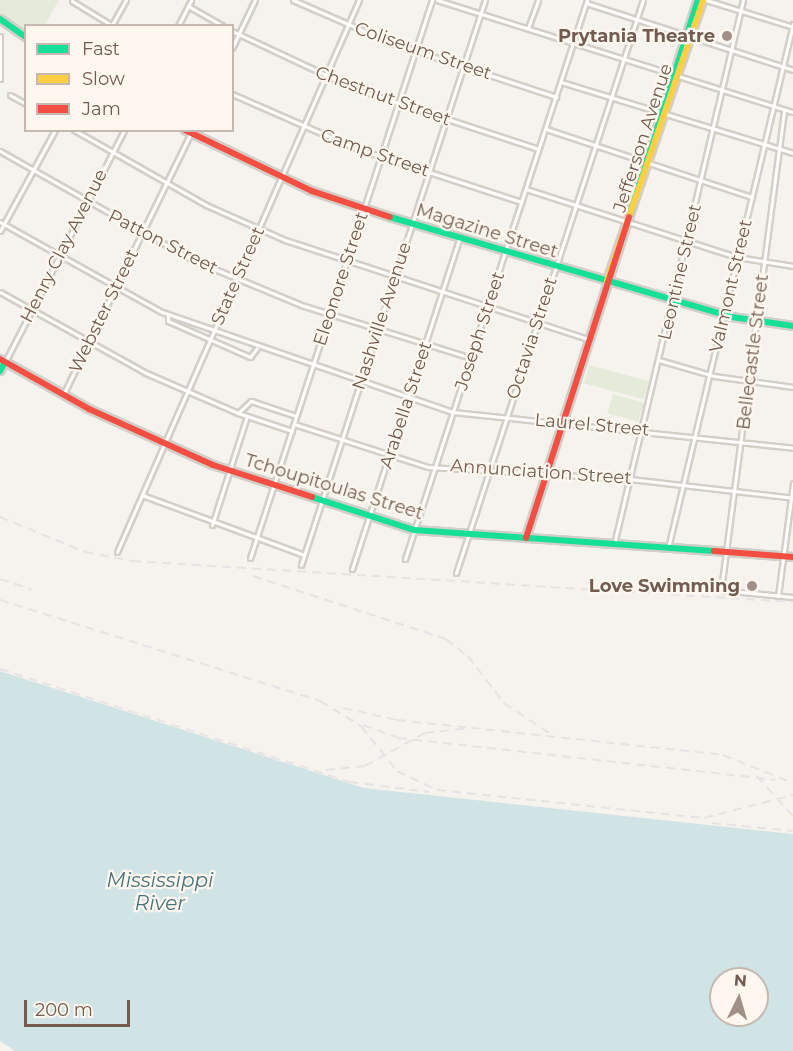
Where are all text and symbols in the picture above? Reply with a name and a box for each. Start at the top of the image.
street label: Coliseum Street [352,17,494,85]
legend [24,24,234,132]
place label: Prytania Theatre [558,25,715,47]
marker: Prytania Theatre [720,29,734,43]
text: Fast [82,38,120,60]
street label: Chestnut Street [312,61,454,131]
street label: Jefferson Avenue [609,61,677,215]
text: Slow [82,68,125,90]
text: Jam [82,98,121,120]
street label: Camp Street [318,124,432,182]
street label: Henry Clay Avenue [16,166,112,326]
street label: Magazine Street [414,199,560,263]
street label: Leontine Street [654,202,706,342]
street label: Patton Street [105,205,221,279]
street label: Eleonore Street [309,209,373,349]
street label: Valmont Street [705,217,757,355]
street label: State Street [207,223,269,329]
street label: Nashville Avenue [348,240,416,392]
street label: Webster Street [65,246,143,376]
street label: Joseph Street [451,269,509,393]
street label: Bellecastle Street [733,273,773,431]
street label: Octavia Street [502,274,562,402]
street label: Arabella Street [375,339,437,471]
street label: Laurel Street [534,409,650,441]
street label: Tchoupitoulas Street [242,450,426,524]
street label: Annunciation Street [450,455,632,489]
place label: Love Swimming [589,575,740,597]
marker: Love Swimming [745,579,759,593]
water label: Mississippi River [107,868,213,915]
north arrow [709,967,769,1027]
text: N [733,971,748,991]
scale bar [27,988,134,1026]
text: 200 m [35,999,93,1021]

